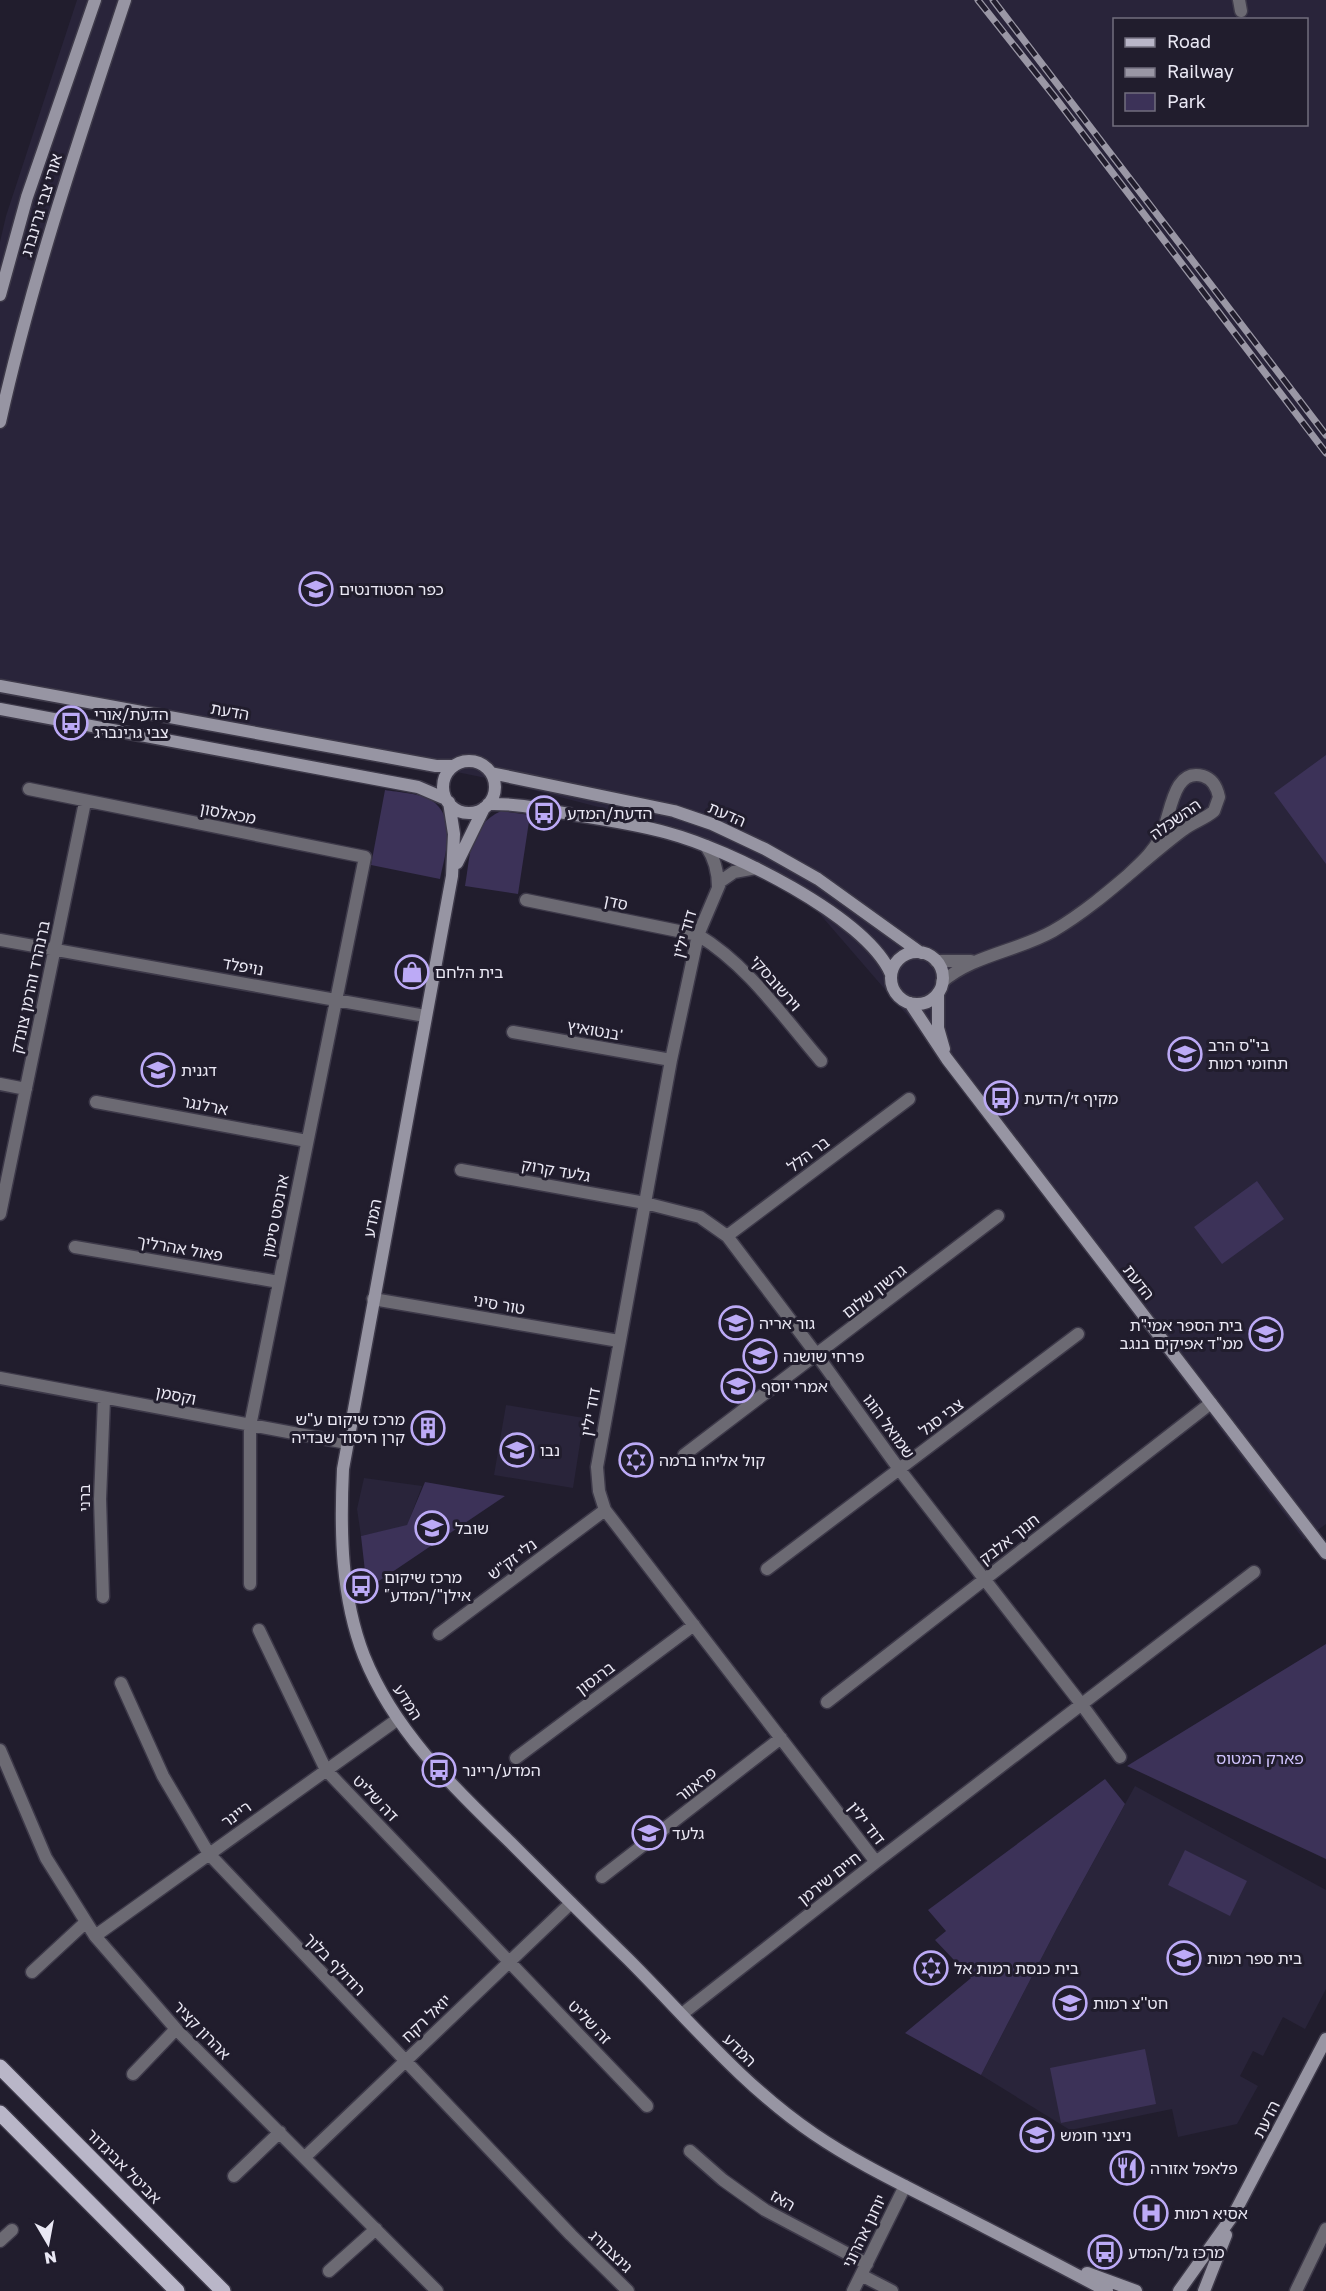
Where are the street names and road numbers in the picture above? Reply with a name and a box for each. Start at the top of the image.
street label: אורי צבי גרינברג [16,151,66,259]
street label: הדעת [209,698,251,724]
street label: ההשכלה [1146,794,1204,844]
street label: הדעת [705,797,749,831]
street label: מכאלסון [198,798,258,828]
street label: סדן [602,890,630,914]
street label: דוד ילין [668,907,700,960]
street label: ברנהרד והרמן צונדק [6,919,54,1055]
street label: וירשובסקי [746,951,806,1015]
street label: נויפלד [221,953,265,979]
street label: בנטואיץ' [565,1015,625,1045]
street label: ארלנגר [180,1091,230,1119]
street label: בר הלל [783,1132,833,1176]
street label: גלעד קרוק [520,1154,592,1186]
street label: ארנסט סימון [257,1173,293,1259]
street label: המדע [358,1197,386,1239]
street label: פאול אהרליך [135,1231,225,1265]
street label: גרשון שלום [838,1260,910,1322]
street label: הדעת [1119,1260,1159,1304]
street label: טור סיני [471,1290,527,1318]
street label: וקסמן [154,1381,198,1409]
street label: דוד ילין [576,1386,604,1438]
street label: שמואל הוגו [859,1390,919,1462]
street label: צבי סגל [915,1394,967,1440]
street label: ברני [74,1484,94,1512]
street label: חנוך אלבק [975,1509,1043,1569]
street label: נלי זק"ש [483,1534,541,1584]
street label: ברגסון [572,1657,618,1699]
street label: המדע [389,1680,427,1724]
street label: פראוור [672,1762,720,1806]
street label: דה שליט [349,1770,403,1826]
street label: ריינר [217,1796,255,1832]
street label: דוד ילין [844,1797,890,1849]
street label: חיים שירמן [793,1847,865,1909]
street label: רודולף בלוך [300,1928,370,2000]
street label: יואל רקח [397,1990,455,2046]
street label: אהרון קציר [169,1996,235,2064]
street label: זה שליט [564,1996,616,2048]
street label: המדע [719,2029,761,2071]
street label: הדעת [1248,2097,1284,2141]
street label: אביטל אביגדור [82,2124,166,2208]
street label: האז [767,2185,799,2215]
street label: יוחנן אהרוני [838,2191,890,2271]
street label: גינצבורג [585,2225,637,2277]

